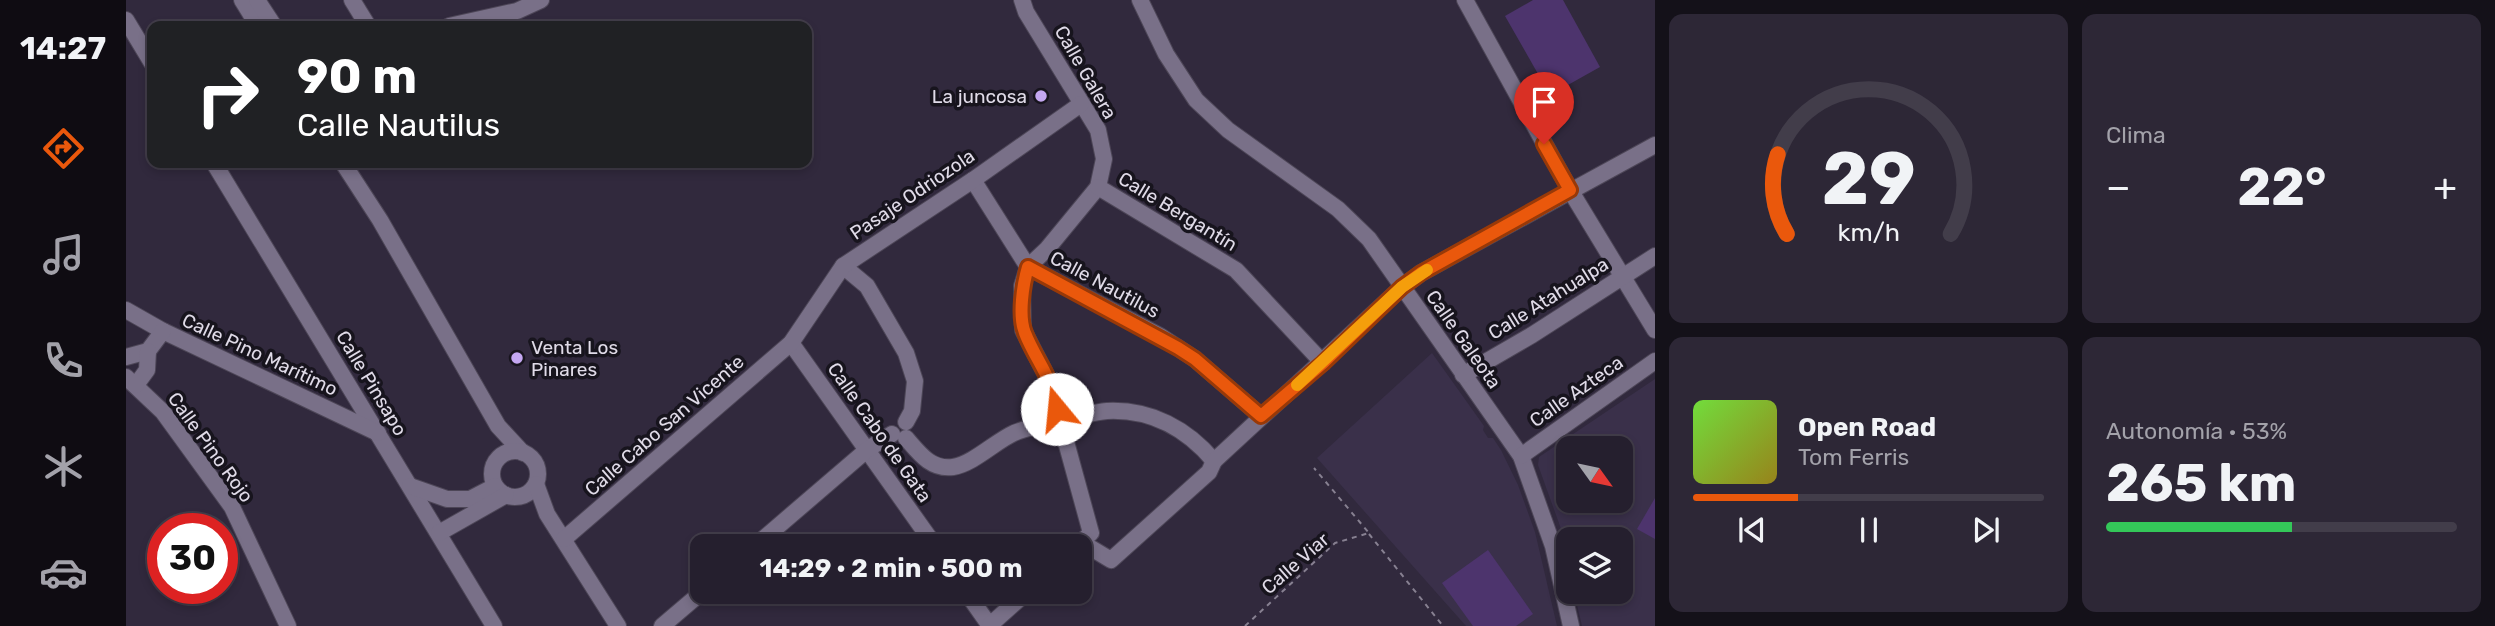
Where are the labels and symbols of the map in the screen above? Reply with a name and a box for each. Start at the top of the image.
street label: Calle Galera [1050,22,1122,123]
pin [1514,72,1574,144]
place label: La juncosa [932,85,1027,108]
marker: La juncosa [1033,88,1049,104]
street label: Pasaje Odriozola [846,144,979,245]
street label: Calle Bergantín [1114,167,1241,256]
street label: Calle Nautilus [1046,246,1163,323]
street label: Calle Atahualpa [1484,252,1613,345]
street label: Calle Galeota [1421,286,1506,393]
street label: Calle Pino Marítimo [178,308,341,401]
street label: Calle Pinsapo [331,327,412,440]
place label: Venta Los Pinares [531,336,618,381]
marker: Venta Los Pinares [509,350,525,366]
street label: Calle Cabo San Vicente [580,350,749,501]
street label: Calle Azteca [1525,351,1627,432]
street label: Calle Cabo de Gata [823,358,936,507]
position arrow [1020,372,1094,446]
street label: Calle Pino Rojo [163,388,258,507]
north arrow [1556,436,1633,513]
speed limit sign: 30 [147,513,238,604]
street label: Calle Viar [1257,527,1334,599]

